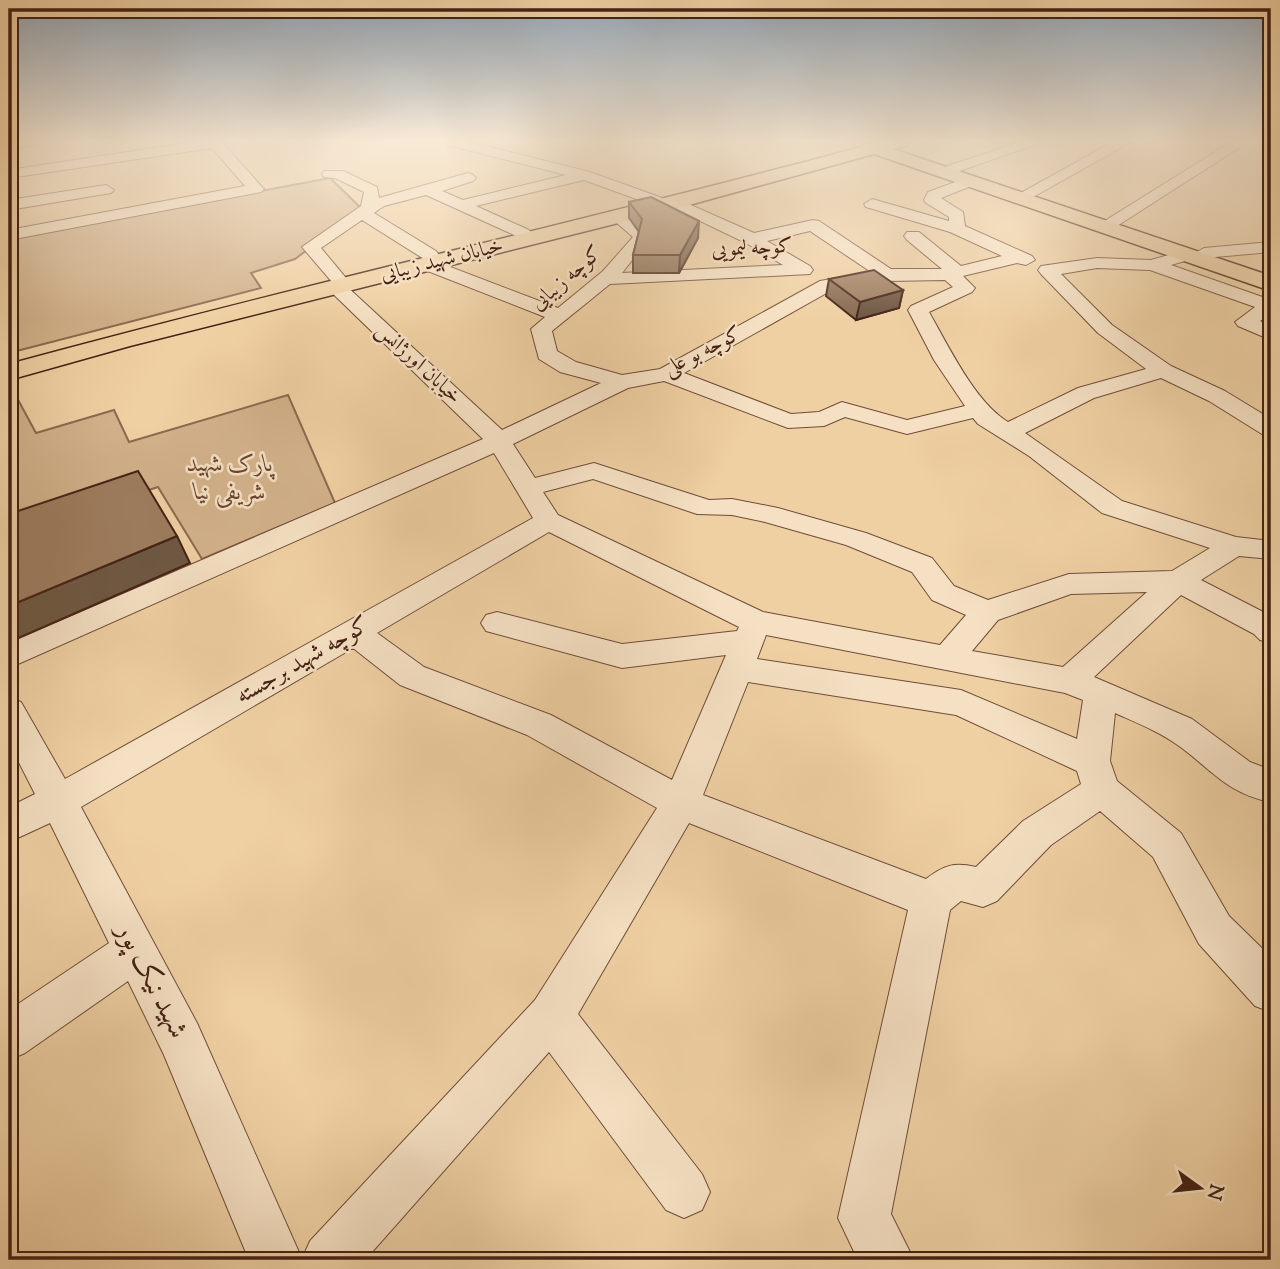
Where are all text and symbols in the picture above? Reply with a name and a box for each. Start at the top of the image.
street label: خیابان شهید زیبایی [378,231,506,291]
street label: کوچه لیمویی [711,232,793,266]
street label: کوچه زیبایی [525,239,609,319]
street label: خیابان اورژانس [368,316,468,412]
street label: کوچه بو علی [659,320,747,384]
park label: پارک شهید شریفی نیا [187,448,276,510]
street label: کوچه شهید برجسته [229,609,377,713]
street label: شهید نیک پور [104,914,197,1046]
north arrow [1164,1154,1234,1224]
text: N [1199,1181,1229,1203]

